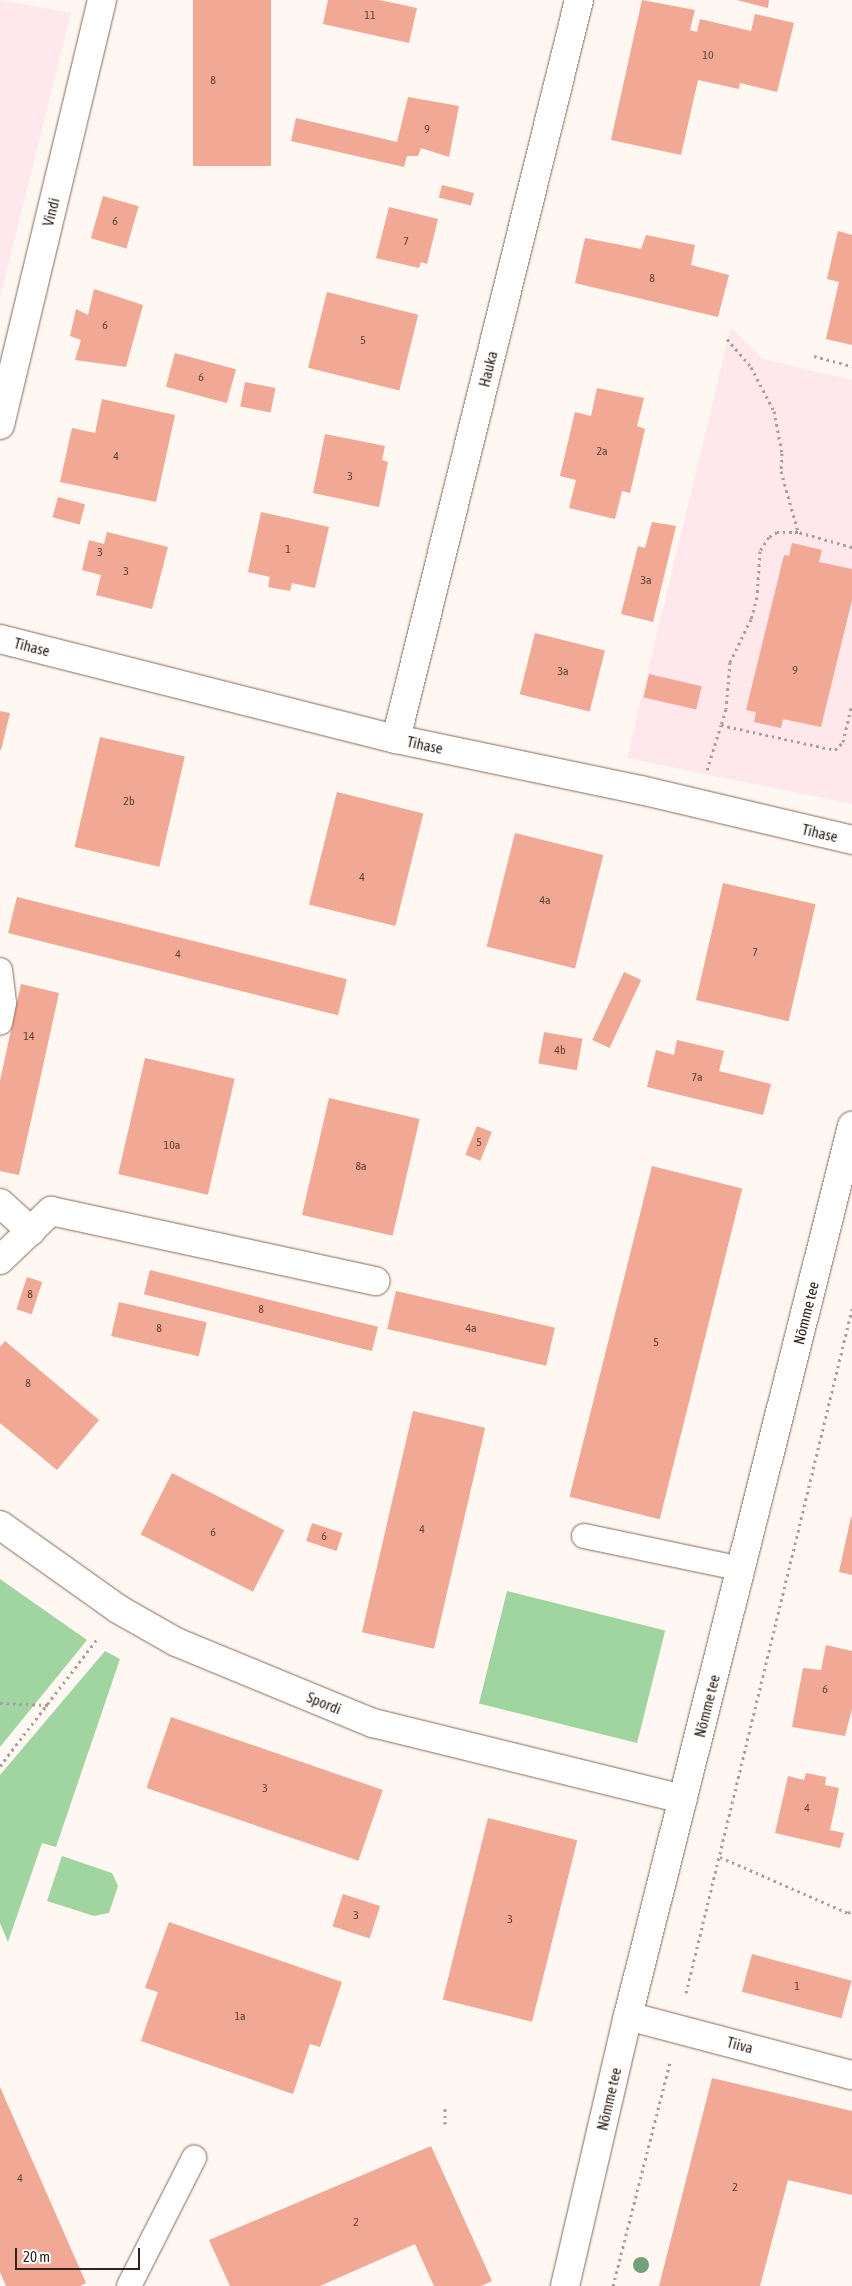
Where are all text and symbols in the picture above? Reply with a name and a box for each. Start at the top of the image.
house number: 11 [364,9,376,23]
house number: 10 [702,49,714,63]
house number: 8 [210,74,216,88]
house number: 9 [424,123,430,137]
street label: Vindi [39,196,63,228]
house number: 6 [112,215,118,229]
house number: 7 [403,235,409,249]
house number: 8 [649,272,655,286]
house number: 6 [102,319,108,333]
house number: 5 [360,334,366,348]
street label: Hauka [475,349,501,389]
house number: 6 [198,371,204,385]
house number: 2a [596,445,608,459]
house number: 4 [113,450,119,464]
house number: 3 [347,470,353,484]
house number: 1 [285,543,291,557]
house number: 3 [97,546,103,560]
house number: 3 [123,565,129,579]
house number: 3a [640,574,652,588]
street label: Tihase [12,634,52,660]
house number: 9 [792,664,798,678]
house number: 3a [557,665,569,679]
street label: Tihase [405,732,445,758]
house number: 2b [123,795,135,809]
street label: Tihase [800,820,840,846]
house number: 4 [359,871,365,885]
house number: 4a [539,894,551,908]
house number: 7 [752,946,758,960]
house number: 4 [175,948,181,962]
house number: 14 [23,1030,35,1044]
house number: 4b [554,1044,566,1058]
house number: 7a [691,1071,703,1085]
house number: 5 [476,1136,482,1150]
house number: 10a [164,1139,180,1153]
house number: 8a [355,1160,367,1174]
street label: Nõmme tee [790,1280,822,1346]
house number: 8 [27,1288,33,1302]
house number: 8 [258,1303,264,1317]
house number: 8 [156,1322,162,1336]
house number: 4a [465,1322,477,1336]
house number: 5 [653,1336,659,1350]
house number: 8 [25,1377,31,1391]
house number: 4 [419,1523,425,1537]
house number: 6 [210,1526,216,1540]
house number: 6 [321,1530,327,1544]
street label: Nõmme tee [691,1673,723,1739]
house number: 6 [822,1683,828,1697]
street label: Spordi [304,1688,344,1718]
house number: 3 [262,1782,268,1796]
house number: 4 [804,1802,810,1816]
house number: 3 [353,1909,359,1923]
house number: 3 [507,1913,513,1927]
house number: 1 [794,1980,800,1994]
house number: 1a [234,2010,246,2024]
street label: Tiiva [725,2033,755,2057]
street label: Nõmme tee [593,2066,625,2132]
house number: 4 [17,2172,23,2186]
house number: 2 [732,2181,738,2195]
house number: 2 [353,2216,359,2230]
scale bar [18,2238,142,2270]
text: 20 m [23,2248,50,2265]

